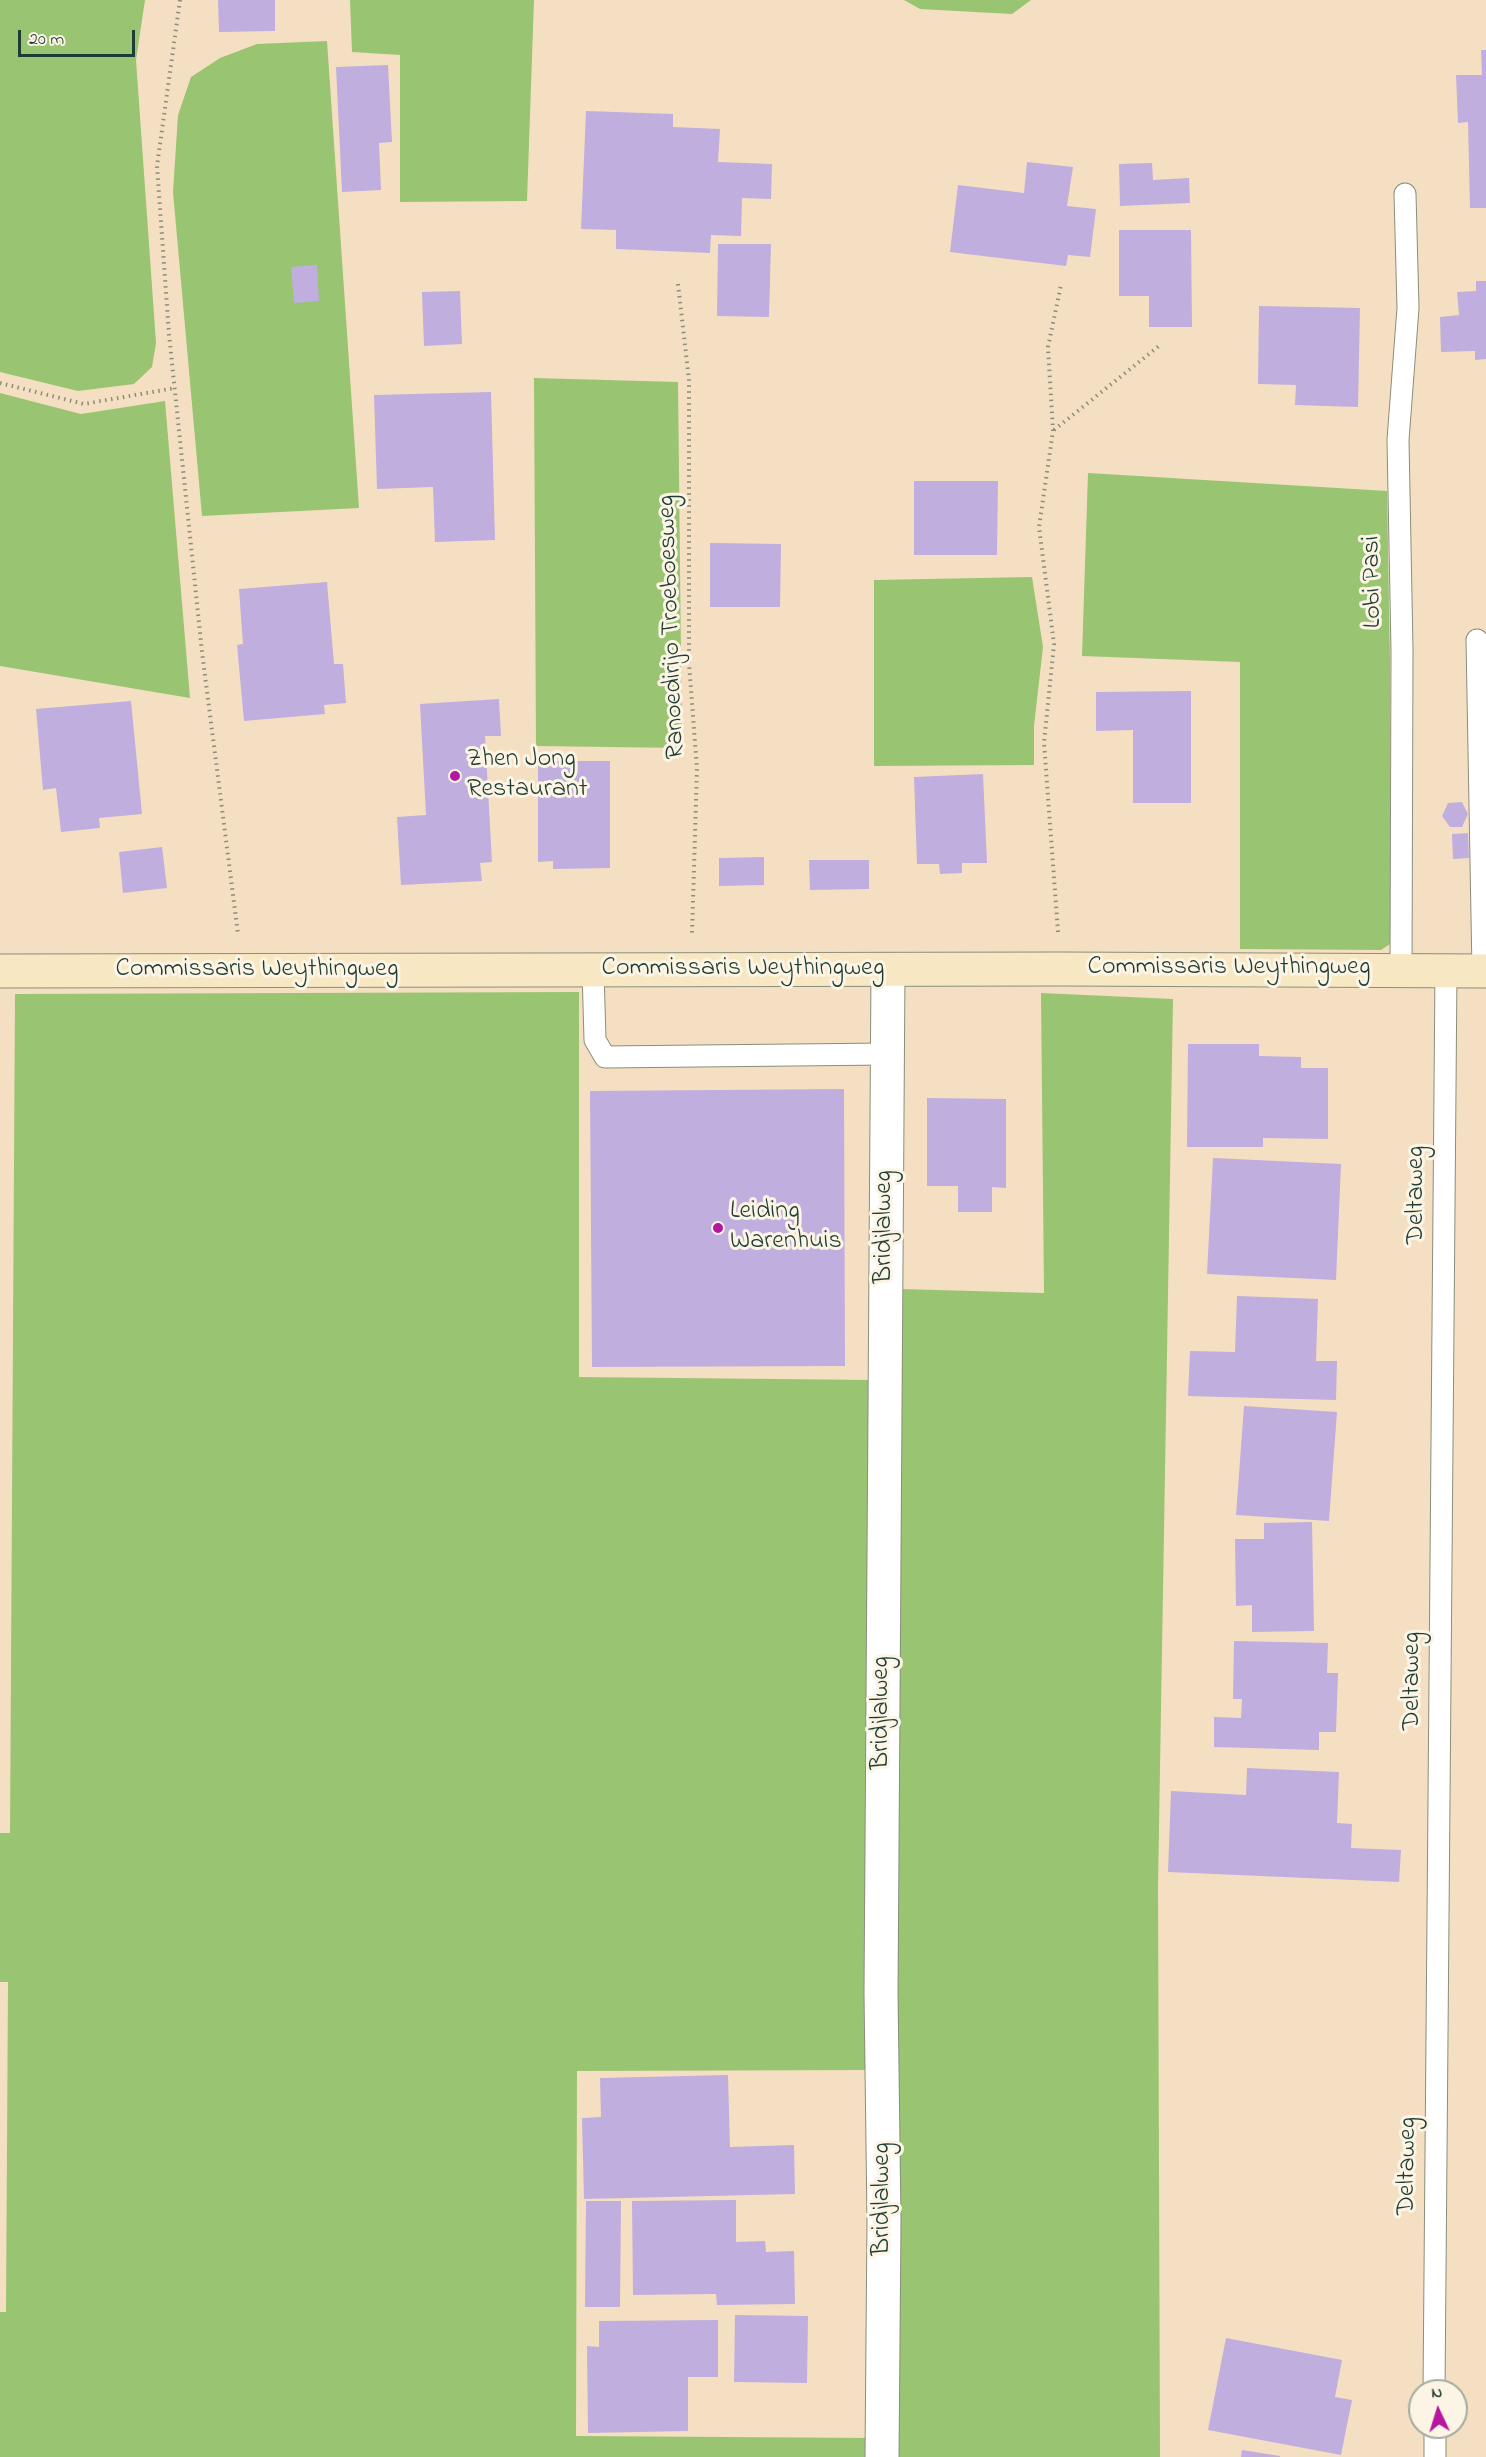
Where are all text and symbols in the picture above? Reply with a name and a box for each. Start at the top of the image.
scale bar [21,18,138,56]
text: 20 m [29,27,64,53]
street label: Ranoedirijo Troeboesweg [653,494,693,760]
street label: Lobi Pasi [1358,535,1390,629]
place label: Zhen Jong Restaurant [467,745,587,806]
marker: Zhen Jong Restaurant [448,769,462,783]
street label: Commissaris Weythingweg [1088,953,1370,985]
street label: Commissaris Weythingweg [602,954,884,986]
street label: Commissaris Weythingweg [116,955,398,987]
street label: Deltaweg [1402,1146,1434,1244]
street label: Bridjlalweg [870,1170,902,1284]
place label: Leiding Warenhuis [730,1197,842,1258]
marker: Leiding Warenhuis [711,1221,725,1235]
street label: Deltaweg [1398,1632,1430,1730]
street label: Bridjlalweg [867,1656,899,1770]
street label: Deltaweg [1393,2117,1425,2215]
street label: Bridjlalweg [868,2142,900,2256]
north arrow [1408,2379,1468,2439]
text: N [1431,2381,1443,2405]

